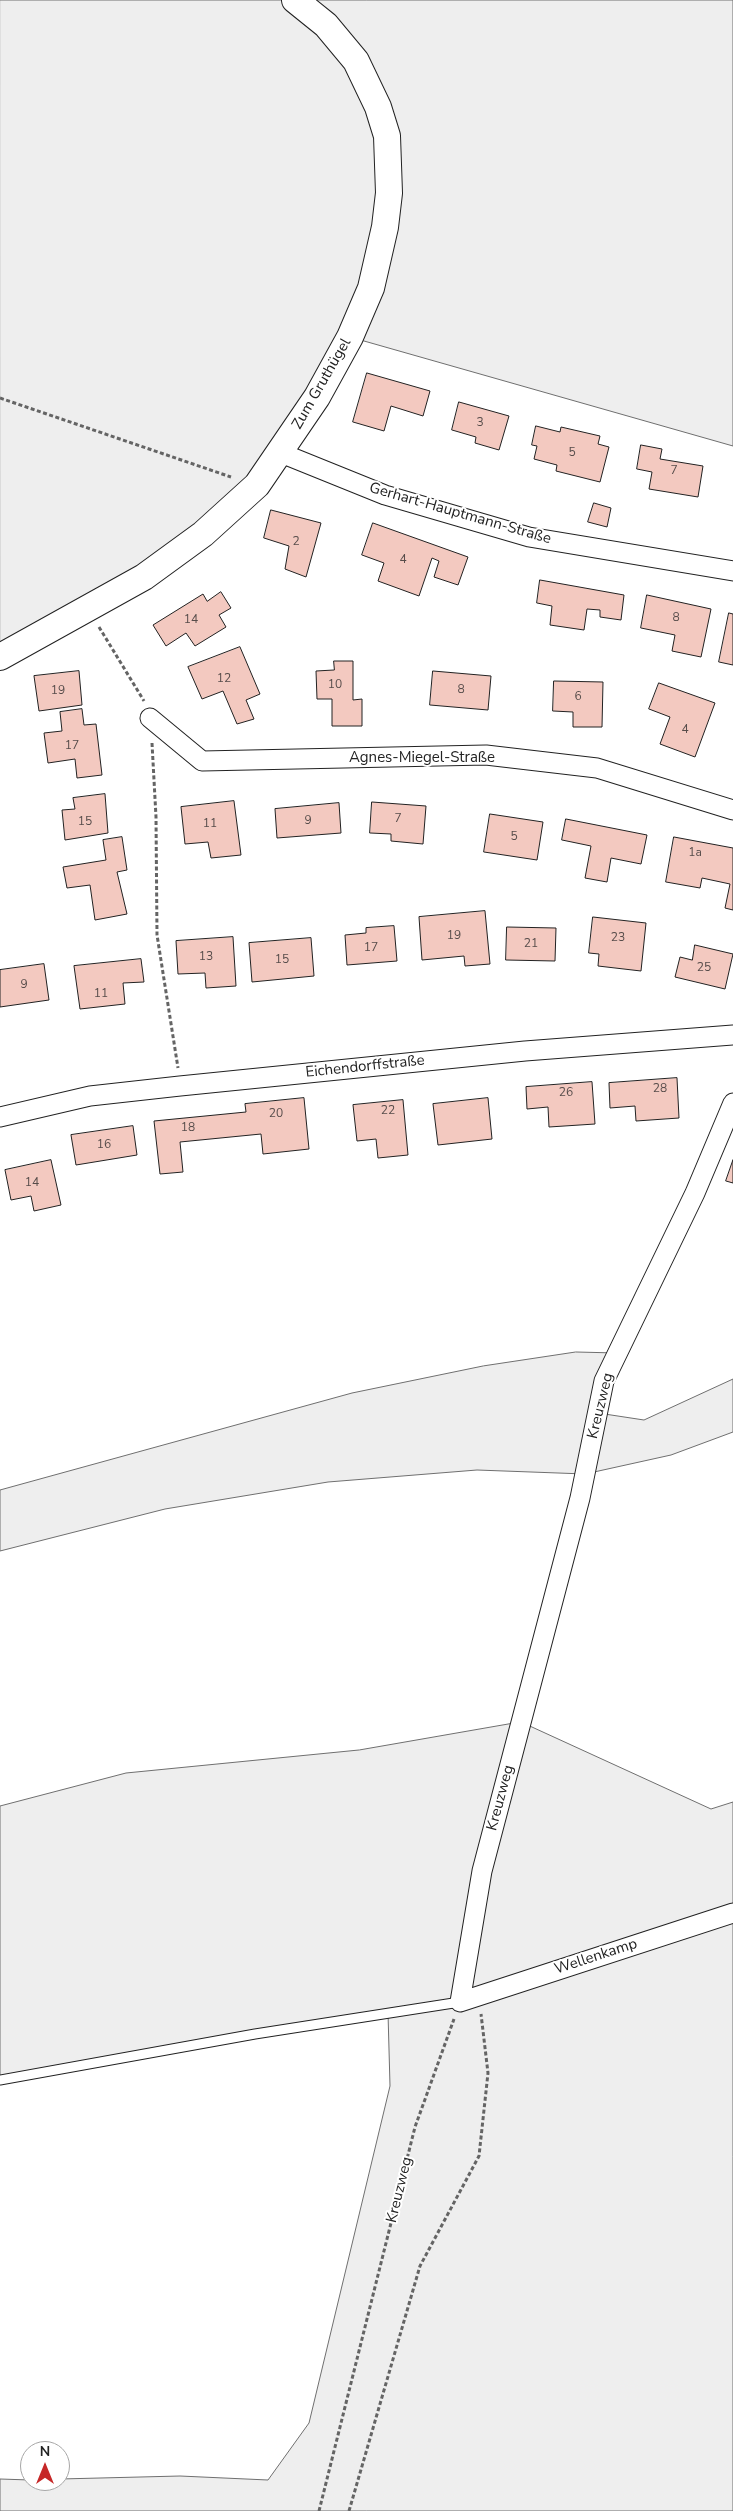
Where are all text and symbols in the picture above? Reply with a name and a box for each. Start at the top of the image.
street label: Zum Gruthügel [289,335,355,433]
house number: 3 [476,416,484,430]
house number: 5 [568,446,576,460]
house number: 7 [670,464,678,478]
street label: Gerhart-Hauptmann-Straße [367,479,553,549]
house number: 2 [292,535,300,549]
house number: 4 [399,553,407,567]
house number: 8 [672,611,680,625]
house number: 14 [184,613,198,627]
house number: 12 [217,672,231,686]
house number: 10 [328,678,342,692]
house number: 8 [457,683,465,697]
house number: 19 [51,684,65,698]
house number: 6 [574,690,582,704]
house number: 4 [681,723,689,737]
house number: 17 [65,739,79,753]
street label: Agnes-Miegel-Straße [349,749,495,767]
house number: 7 [394,812,402,826]
house number: 9 [304,814,312,828]
house number: 15 [78,815,92,829]
house number: 11 [203,817,217,831]
house number: 5 [510,830,518,844]
house number: 1a [688,846,702,860]
house number: 19 [447,929,461,943]
house number: 23 [611,931,625,945]
house number: 21 [524,937,538,951]
house number: 17 [364,941,378,955]
house number: 13 [199,950,213,964]
house number: 15 [275,953,289,967]
house number: 25 [697,961,711,975]
house number: 9 [20,978,28,992]
house number: 11 [94,987,108,1001]
street label: Eichendorffstraße [305,1052,425,1082]
house number: 28 [653,1082,667,1096]
house number: 26 [559,1086,573,1100]
house number: 22 [381,1104,395,1118]
house number: 20 [269,1107,283,1121]
house number: 18 [181,1121,195,1135]
house number: 16 [97,1138,111,1152]
house number: 14 [25,1176,39,1190]
street label: Kreuzweg [584,1371,618,1441]
street label: Kreuzweg [484,1763,518,1833]
street label: Wellenkamp [552,1935,640,1979]
street label: Kreuzweg [383,2155,417,2225]
north arrow [20,2441,70,2491]
text: N [40,2442,50,2461]

